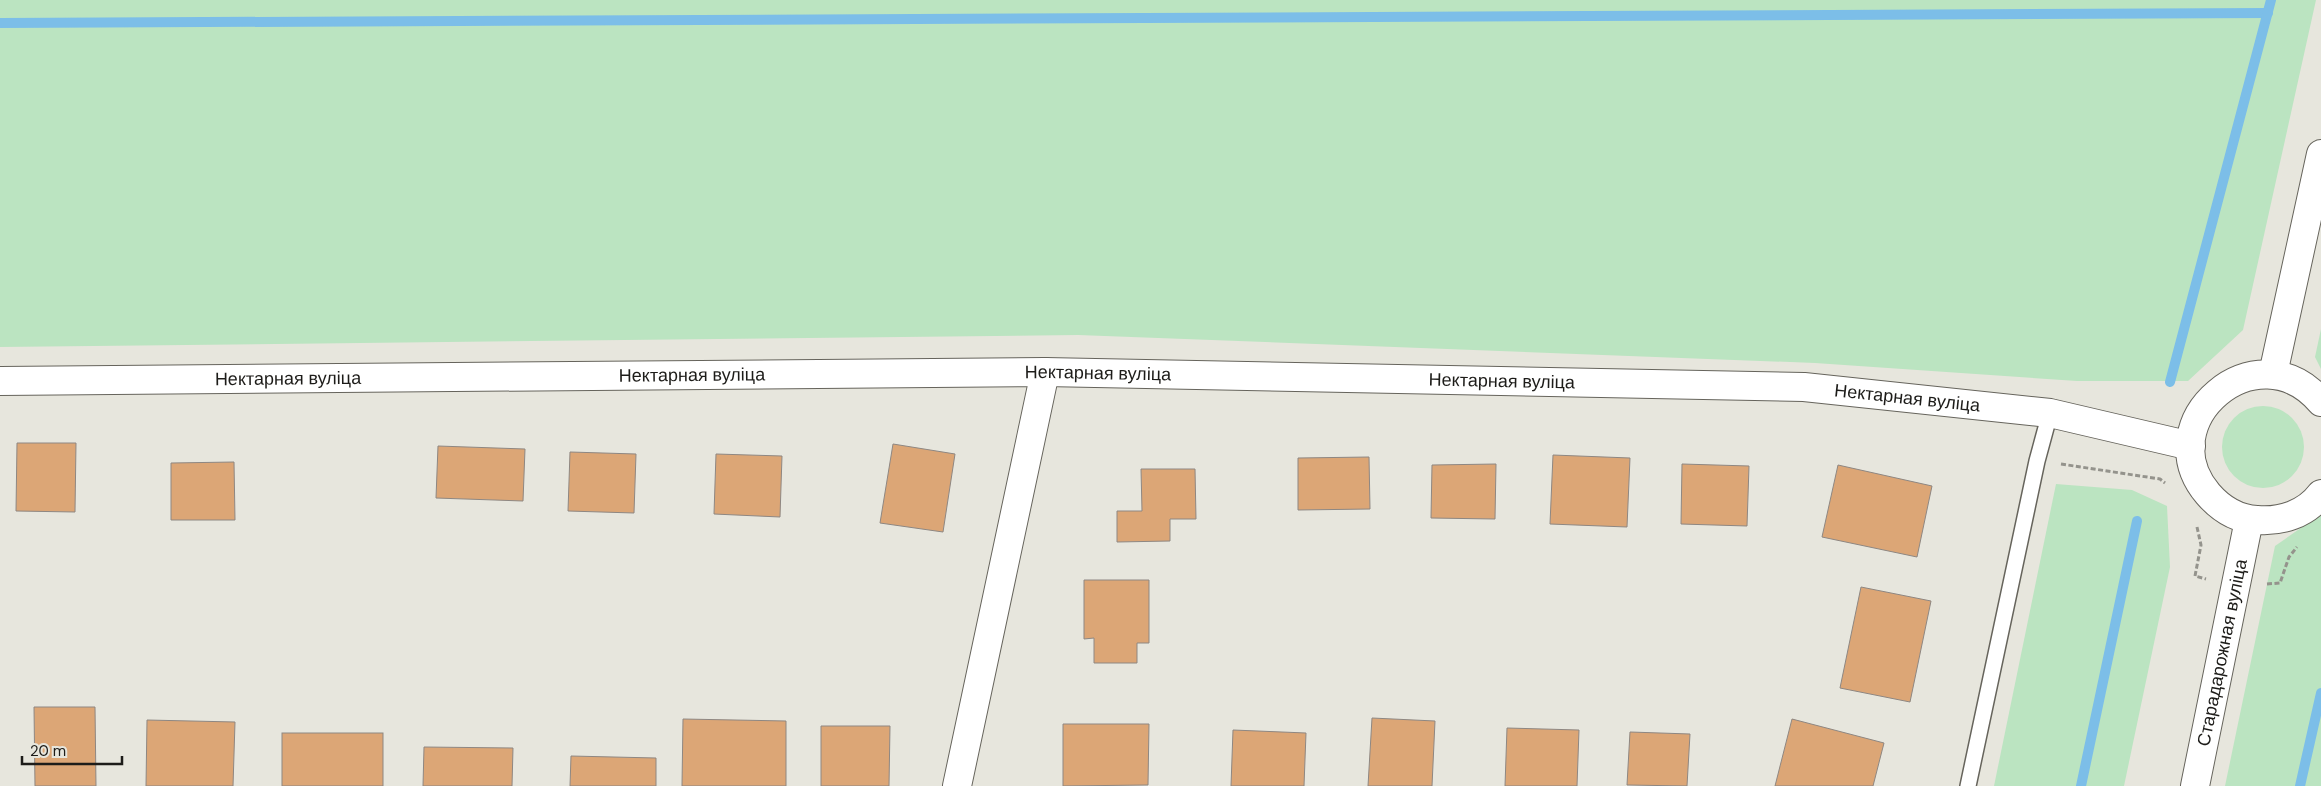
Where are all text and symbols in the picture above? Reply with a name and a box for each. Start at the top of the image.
street label: Нектарная вуліца [1025,360,1172,387]
street label: Нектарная вуліца [619,362,766,388]
street label: Нектарная вуліца [215,366,362,391]
street label: Нектарная вуліца [1428,368,1576,394]
street label: Нектарная вуліца [1833,378,1982,418]
street label: Старадарожная вуліца [2191,556,2253,749]
scale bar [22,734,122,766]
text: 20 m [30,741,66,761]

